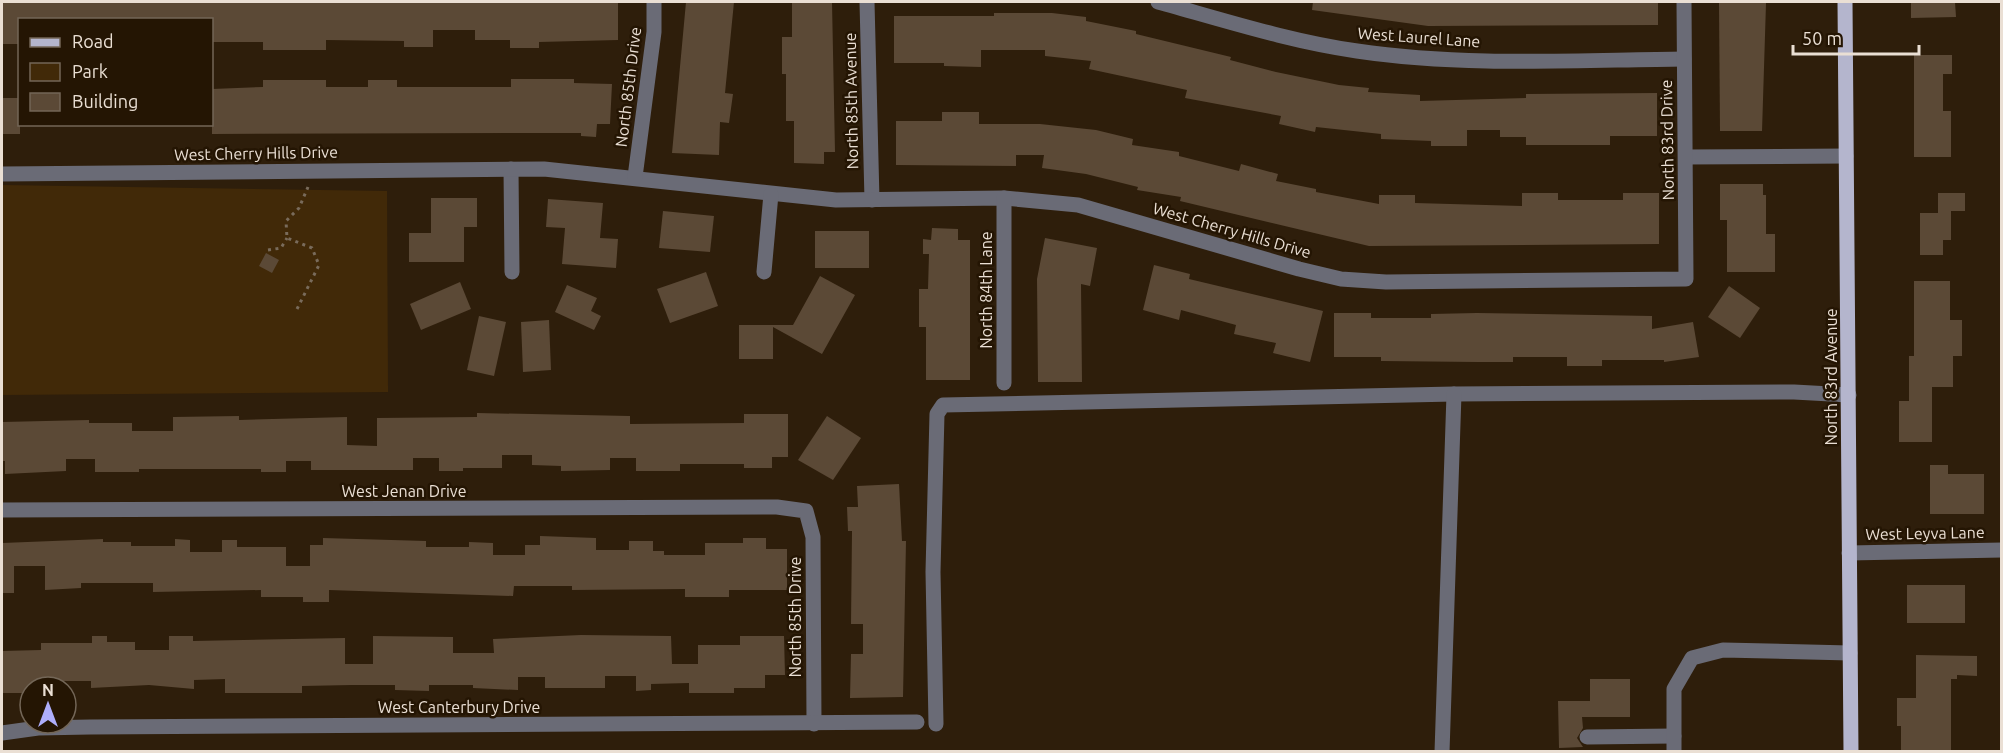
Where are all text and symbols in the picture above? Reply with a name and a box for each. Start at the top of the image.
legend [18,18,213,126]
scale bar [1793,18,1919,56]
street label: West Laurel Lane [1357,24,1481,50]
street label: North 85th Drive [612,26,644,148]
text: 50 m [1802,28,1842,48]
text: Road [72,31,114,51]
street label: North 85th Avenue [841,32,861,170]
text: Park [72,61,108,81]
street label: North 83rd Drive [1657,79,1677,201]
text: Building [72,91,138,111]
street label: West Cherry Hills Drive [174,143,338,163]
street label: West Cherry Hills Drive [1151,199,1313,261]
street label: North 84th Lane [977,231,995,349]
street label: North 83rd Avenue [1822,309,1840,445]
street label: West Jenan Drive [342,482,466,500]
street label: West Leyva Lane [1865,523,1985,543]
street label: North 85th Drive [786,557,804,677]
north arrow [18,675,78,735]
text: N [42,681,54,699]
street label: West Canterbury Drive [378,698,540,716]

